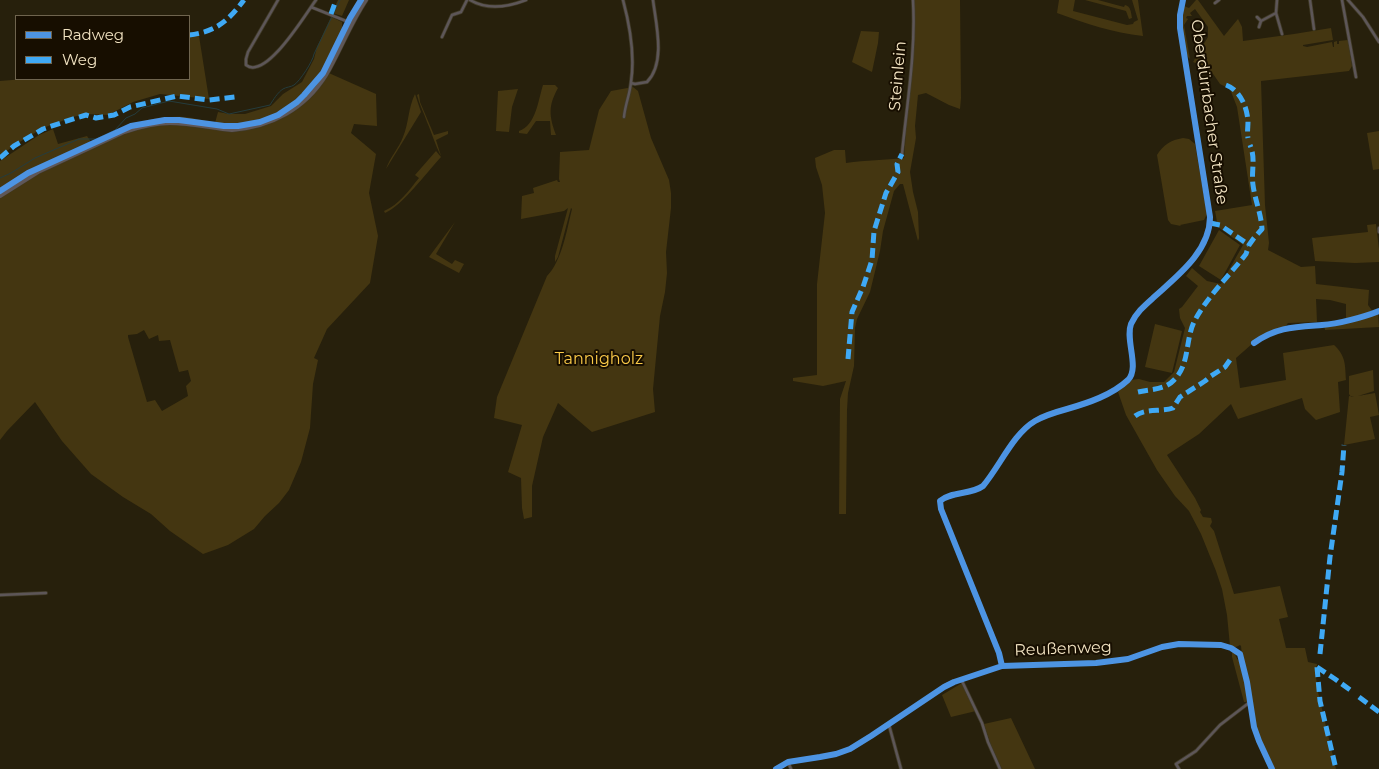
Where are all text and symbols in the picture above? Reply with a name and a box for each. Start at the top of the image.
legend [15,15,190,80]
street label: Oberdürrbacher Straße [1187,18,1231,206]
text: Radweg [62,25,124,44]
street label: Steinlein [885,40,911,112]
text: Weg [62,50,97,69]
park label: Tannigholz [555,349,643,369]
street label: Reußenweg [1014,638,1112,660]

